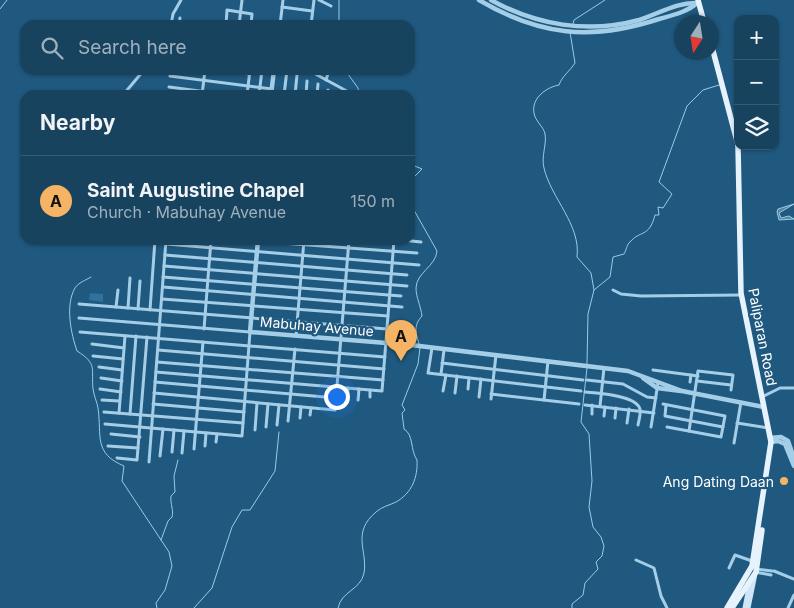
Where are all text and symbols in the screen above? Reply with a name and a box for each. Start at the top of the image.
north arrow [674,15,719,60]
map controls [734,15,779,150]
button: + [734,15,779,60]
search box [20,20,415,75]
icon: search [38,34,66,62]
text: Search here [78,36,187,59]
button: − [734,60,779,105]
button: layers [734,105,779,150]
text: Nearby [40,110,115,135]
text: Saint Augustine Chapel [87,179,305,202]
text: A [50,191,62,211]
text: 150 m [350,191,395,211]
text: Church · Mabuhay Avenue [87,202,286,222]
street label: Paliparan Road [745,287,781,387]
street label: Mabuhay Avenue [259,313,375,339]
pin: A [385,320,417,361]
your location [324,384,350,410]
place label: Ang Dating Daan [663,473,774,490]
marker: Ang Dating Daan [778,475,790,487]

